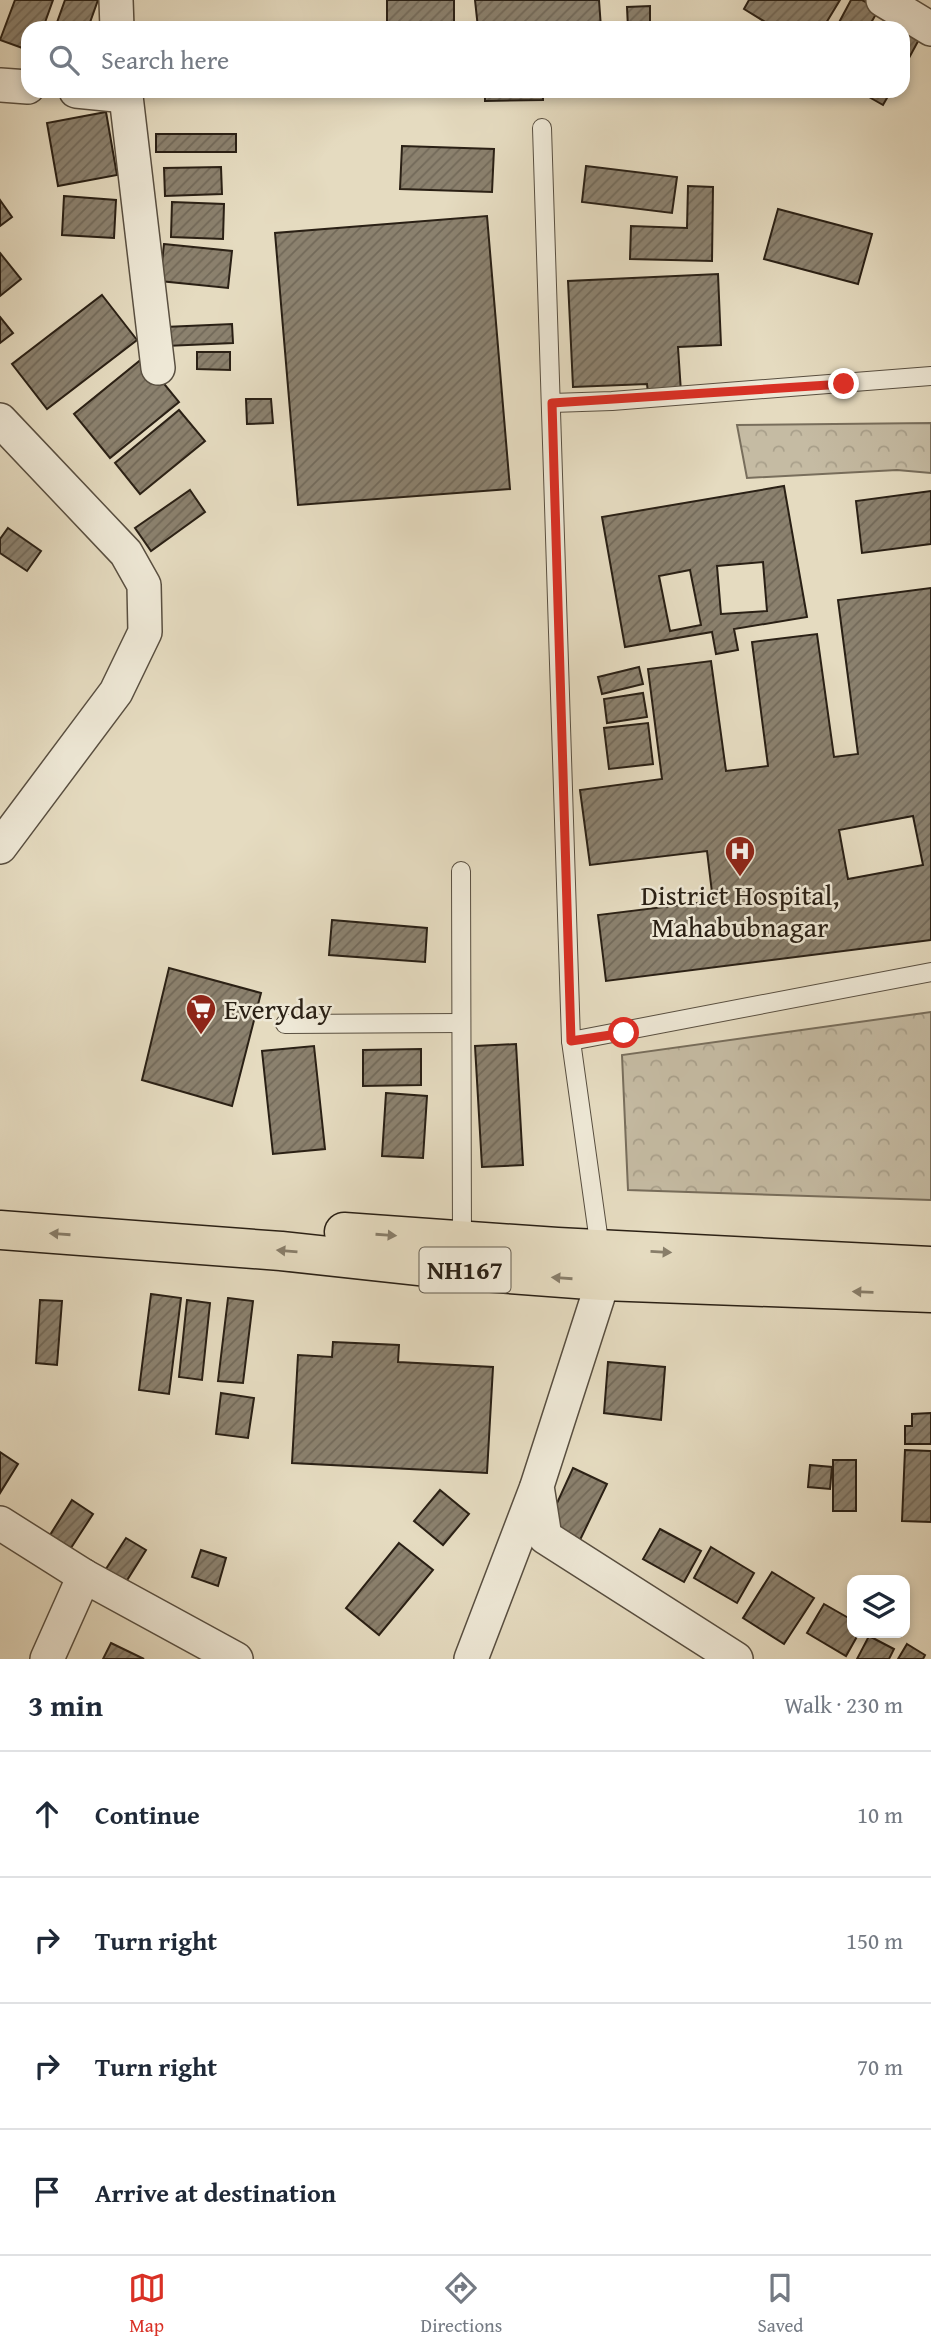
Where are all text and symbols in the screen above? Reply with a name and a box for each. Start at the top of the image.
search box [21,21,910,98]
text: Search here [101,40,229,79]
icon: search [45,41,83,79]
route end [828,368,859,399]
hospital icon: District Hospital, Mahabubnagar [723,834,757,878]
place label: District Hospital, Mahabubnagar [641,874,839,947]
place label: Everyday [224,988,332,1029]
supermarket icon: Everyday [184,992,218,1036]
route start [608,1017,639,1048]
one-way arrow [49,1228,71,1239]
one-way arrow [375,1230,397,1241]
one-way arrow [276,1246,298,1257]
road number: NH167 [420,1247,510,1292]
one-way arrow [651,1247,673,1258]
one-way arrow [551,1272,573,1283]
one-way arrow [852,1286,874,1297]
map controls [847,1575,910,1638]
button: layers [847,1575,910,1638]
text: 3 min [28,1683,103,1727]
text: Walk · 230 m [784,1688,903,1721]
icon: ahead [28,1795,66,1833]
text: Continue [95,1795,200,1834]
text: 10 m [857,1798,903,1831]
icon: right [28,1921,66,1959]
text: Turn right [95,1921,217,1960]
text: 150 m [846,1924,903,1957]
icon: right [28,2047,66,2085]
text: Turn right [95,2047,217,2086]
text: 70 m [857,2050,903,2083]
icon: arrive [28,2173,66,2211]
text: Arrive at destination [95,2173,336,2212]
tab: Map [128,2269,166,2339]
tab: Directions [421,2269,502,2339]
tab: Saved [757,2269,803,2339]

